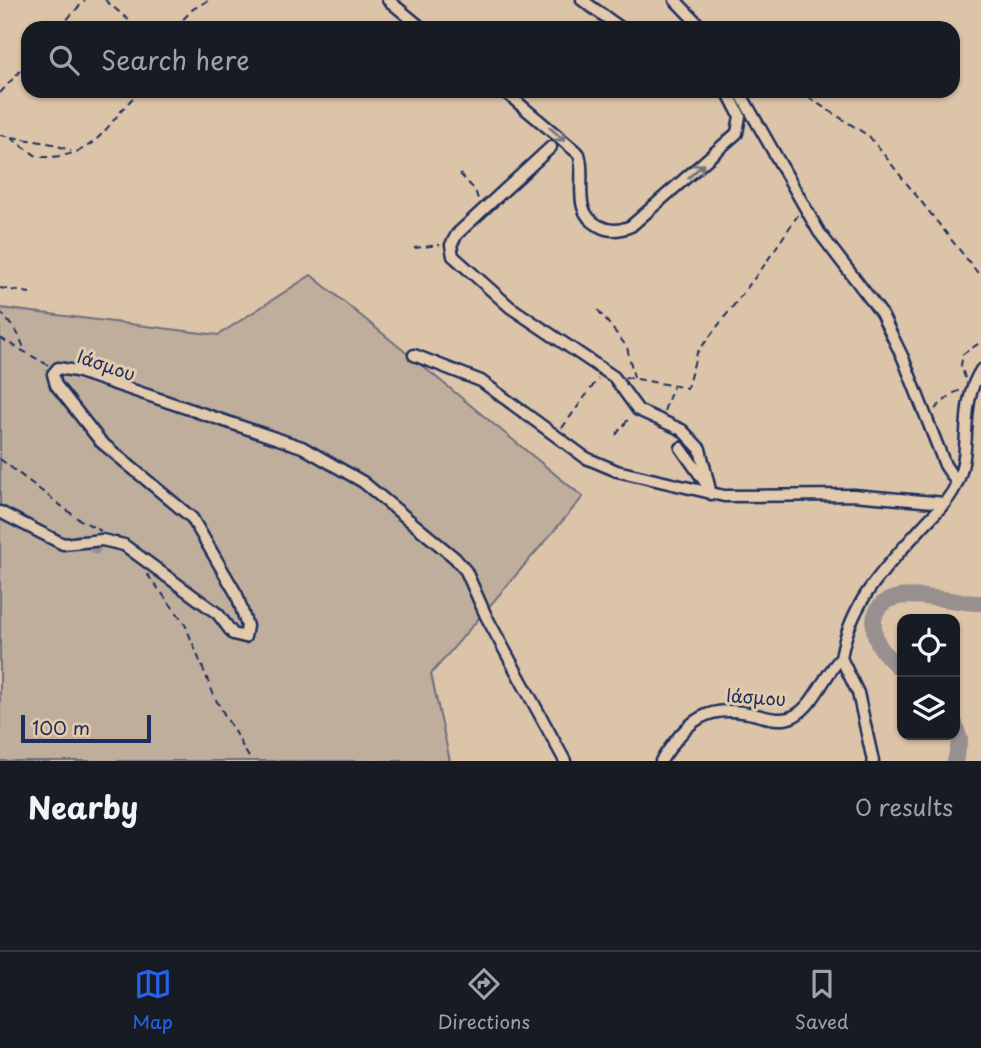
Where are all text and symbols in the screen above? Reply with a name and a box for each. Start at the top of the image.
search box [21,21,960,98]
text: Search here [101,40,250,79]
icon: search [45,41,83,79]
one-way arrow [548,126,566,142]
one-way arrow [686,163,704,179]
street label: Ιάσμου [74,342,139,387]
map controls [897,614,960,740]
button: locate [897,614,960,677]
button: layers [897,677,960,740]
street label: Ιάσμου [725,681,787,712]
scale bar [21,712,150,744]
text: 100 m [32,713,90,741]
text: Nearby [28,784,138,829]
text: 0 results [855,789,953,824]
tab: Map [132,965,173,1035]
tab: Directions [438,965,530,1035]
tab: Saved [795,965,849,1035]

